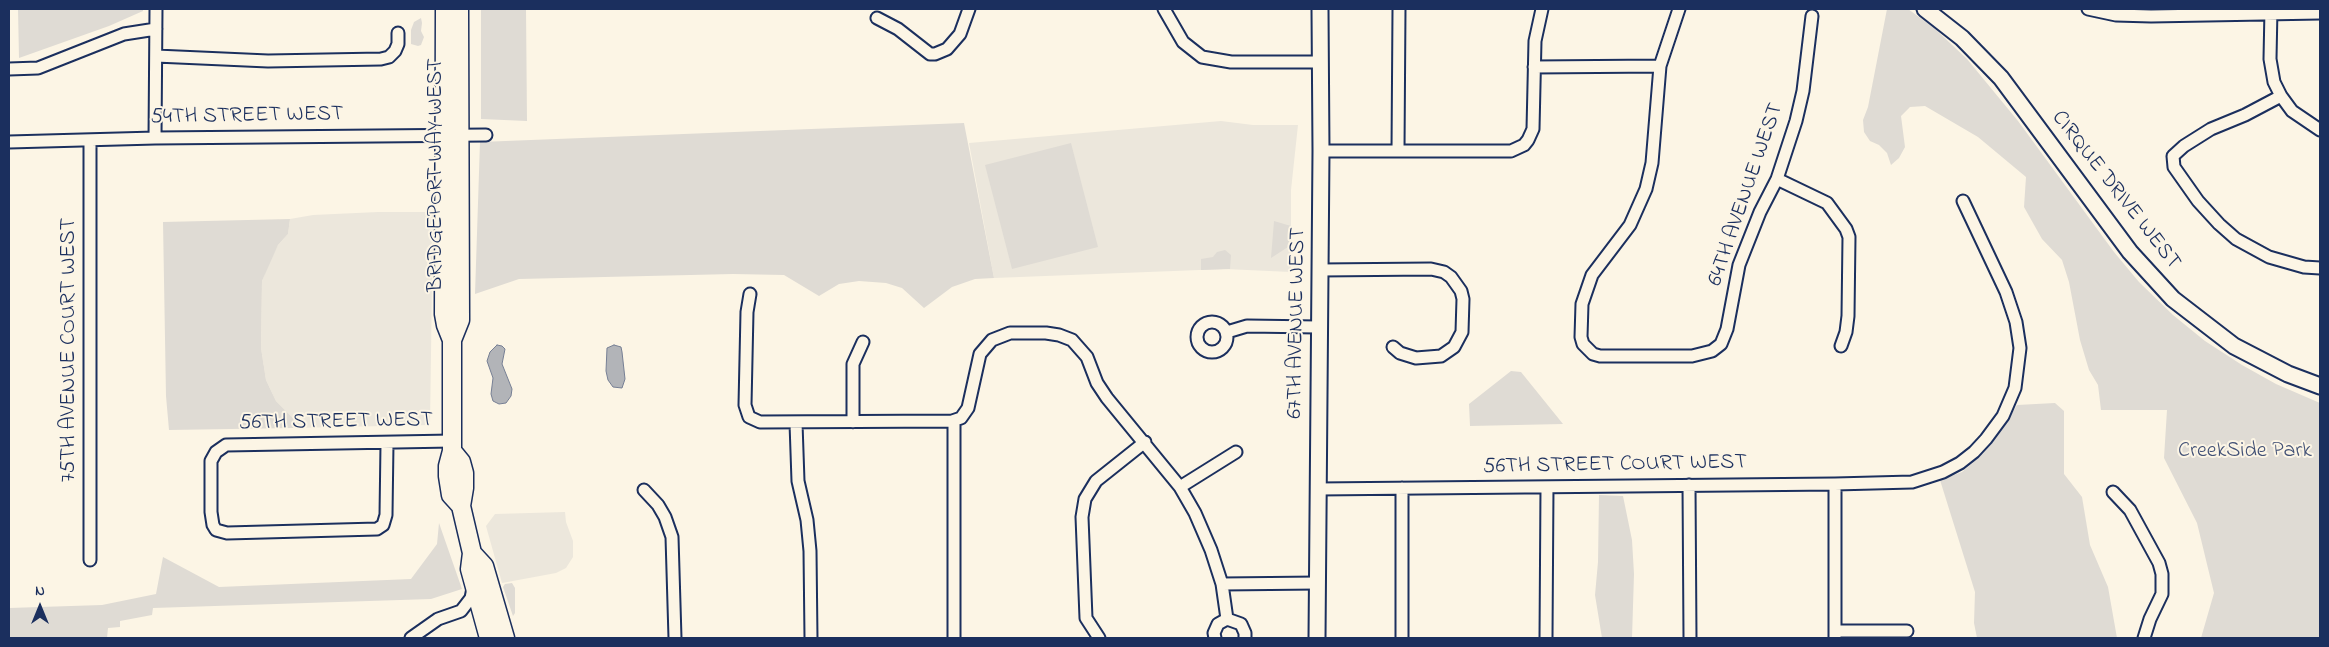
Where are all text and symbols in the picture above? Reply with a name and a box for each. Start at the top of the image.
street label: BRIDGEPORT WAY WEST [424,58,450,292]
street label: 64TH AVENUE WEST [1703,100,1791,290]
street label: 54TH STREET WEST [150,102,344,132]
street label: CIRQUE DRIVE WEST [2045,106,2185,276]
street label: 75TH AVENUE COURT WEST [57,218,83,482]
street label: 67TH AVENUE WEST [1283,227,1313,419]
street label: 56TH STREET WEST [239,408,433,438]
park label: CreekSide Park [2178,439,2312,465]
street label: 56TH STREET COURT WEST [1483,450,1747,482]
text: N [35,581,45,602]
north arrow [15,582,65,632]

